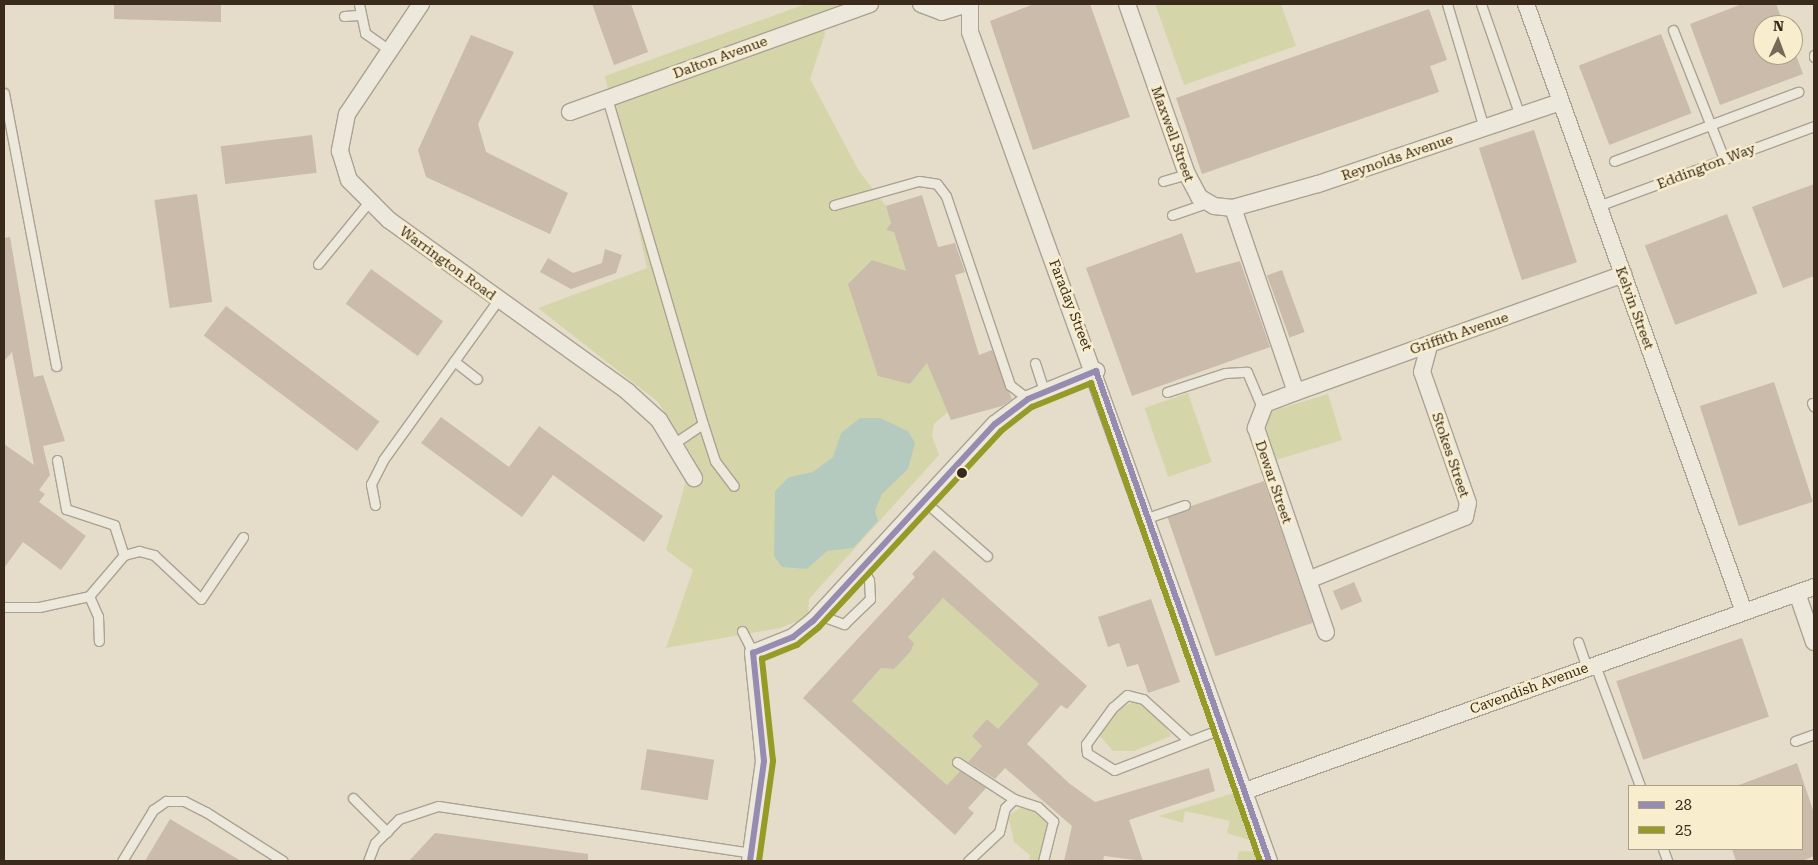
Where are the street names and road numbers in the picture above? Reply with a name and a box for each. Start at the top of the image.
street label: Dalton Avenue [671,32,769,82]
street label: Maxwell Street [1148,84,1198,184]
street label: Reynolds Avenue [1339,130,1455,184]
street label: Eddington Way [1654,140,1758,192]
street label: Warrington Road [397,222,499,304]
street label: Faraday Street [1046,257,1096,353]
street label: Kelvin Street [1612,264,1658,352]
street label: Griffith Avenue [1407,308,1511,358]
street label: Stokes Street [1429,410,1473,500]
street label: Dewar Street [1252,438,1296,526]
street label: Cavendish Avenue [1468,659,1590,717]

